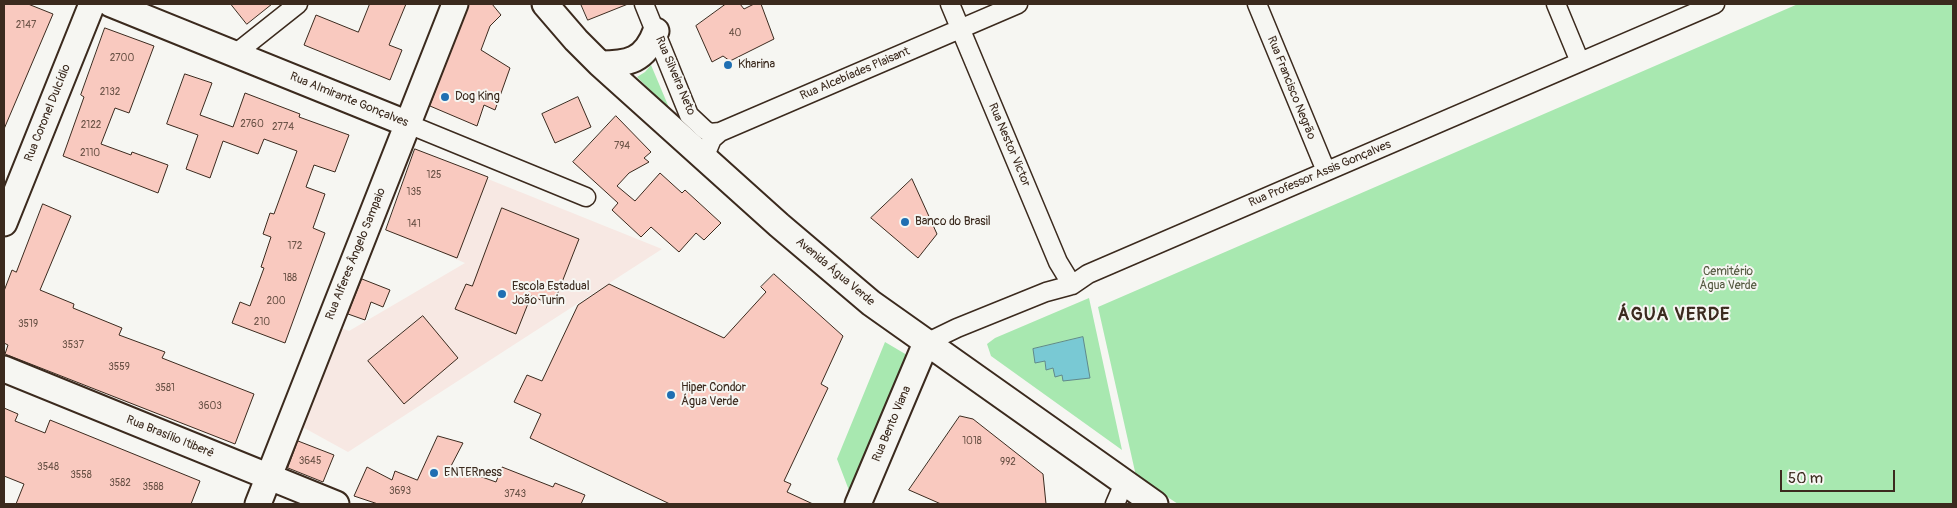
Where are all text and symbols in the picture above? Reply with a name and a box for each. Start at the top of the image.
house number: 2147 [16,19,36,31]
house number: 40 [729,27,741,39]
street label: Rua Silveira Neto [652,34,698,118]
street label: Rua Francisco Negrão [1264,34,1318,142]
street label: Rua Alcebíades Plaisant [798,44,912,104]
house number: 2700 [110,52,134,64]
place label: Kharina [738,58,775,72]
marker: Kharina [722,59,734,71]
street label: Rua Coronel Dulcídio [22,62,74,164]
street label: Rua Almirante Gonçalves [288,70,410,130]
house number: 2132 [100,86,120,98]
place label: Dog King [455,90,500,104]
marker: Dog King [439,91,451,103]
street label: Rua Nestor Victor [985,101,1033,189]
house number: 2760 [240,118,264,130]
house number: 2122 [81,119,101,131]
house number: 2774 [272,121,294,133]
street label: Rua Professor Assis Gonçalves [1247,137,1393,211]
house number: 794 [614,140,630,152]
house number: 2110 [80,147,100,159]
house number: 125 [427,169,441,181]
street label: Rua Alferes Ângelo Sampaio [323,186,389,322]
house number: 135 [407,186,421,198]
place label: Banco do Brasil [915,215,991,229]
marker: Banco do Brasil [899,216,911,228]
house number: 141 [407,218,421,230]
street label: Avenida Água Verde [793,235,877,309]
house number: 172 [288,240,302,252]
park label: Cemitério Água Verde [1699,265,1757,293]
house number: 188 [283,272,297,284]
place label: Escola Estadual João Turin [512,280,590,308]
marker: Escola Estadual João Turin [496,288,508,300]
house number: 200 [266,295,286,307]
district label: ÁGUA VERDE [1616,304,1732,326]
house number: 210 [254,316,270,328]
house number: 3519 [18,318,38,330]
house number: 3537 [62,339,84,351]
house number: 3559 [108,361,130,373]
place label: Hiper Condor Água Verde [681,381,746,409]
house number: 3581 [155,382,175,394]
street label: Rua Bento Viana [870,384,914,464]
marker: Hiper Condor Água Verde [665,389,677,401]
house number: 3603 [198,400,222,412]
street label: Rua Brasílio Itiberê [124,413,216,461]
house number: 1018 [962,435,982,447]
house number: 3645 [299,455,321,467]
house number: 992 [1000,456,1016,468]
scale bar [1782,460,1897,492]
house number: 3548 [37,461,59,473]
place label: ENTERness [444,466,502,480]
marker: ENTERness [428,467,440,479]
house number: 3558 [70,469,92,481]
text: 50 m [1788,469,1823,488]
house number: 3582 [109,477,131,489]
house number: 3588 [142,481,164,493]
house number: 3693 [389,485,411,497]
house number: 3743 [504,488,526,500]

